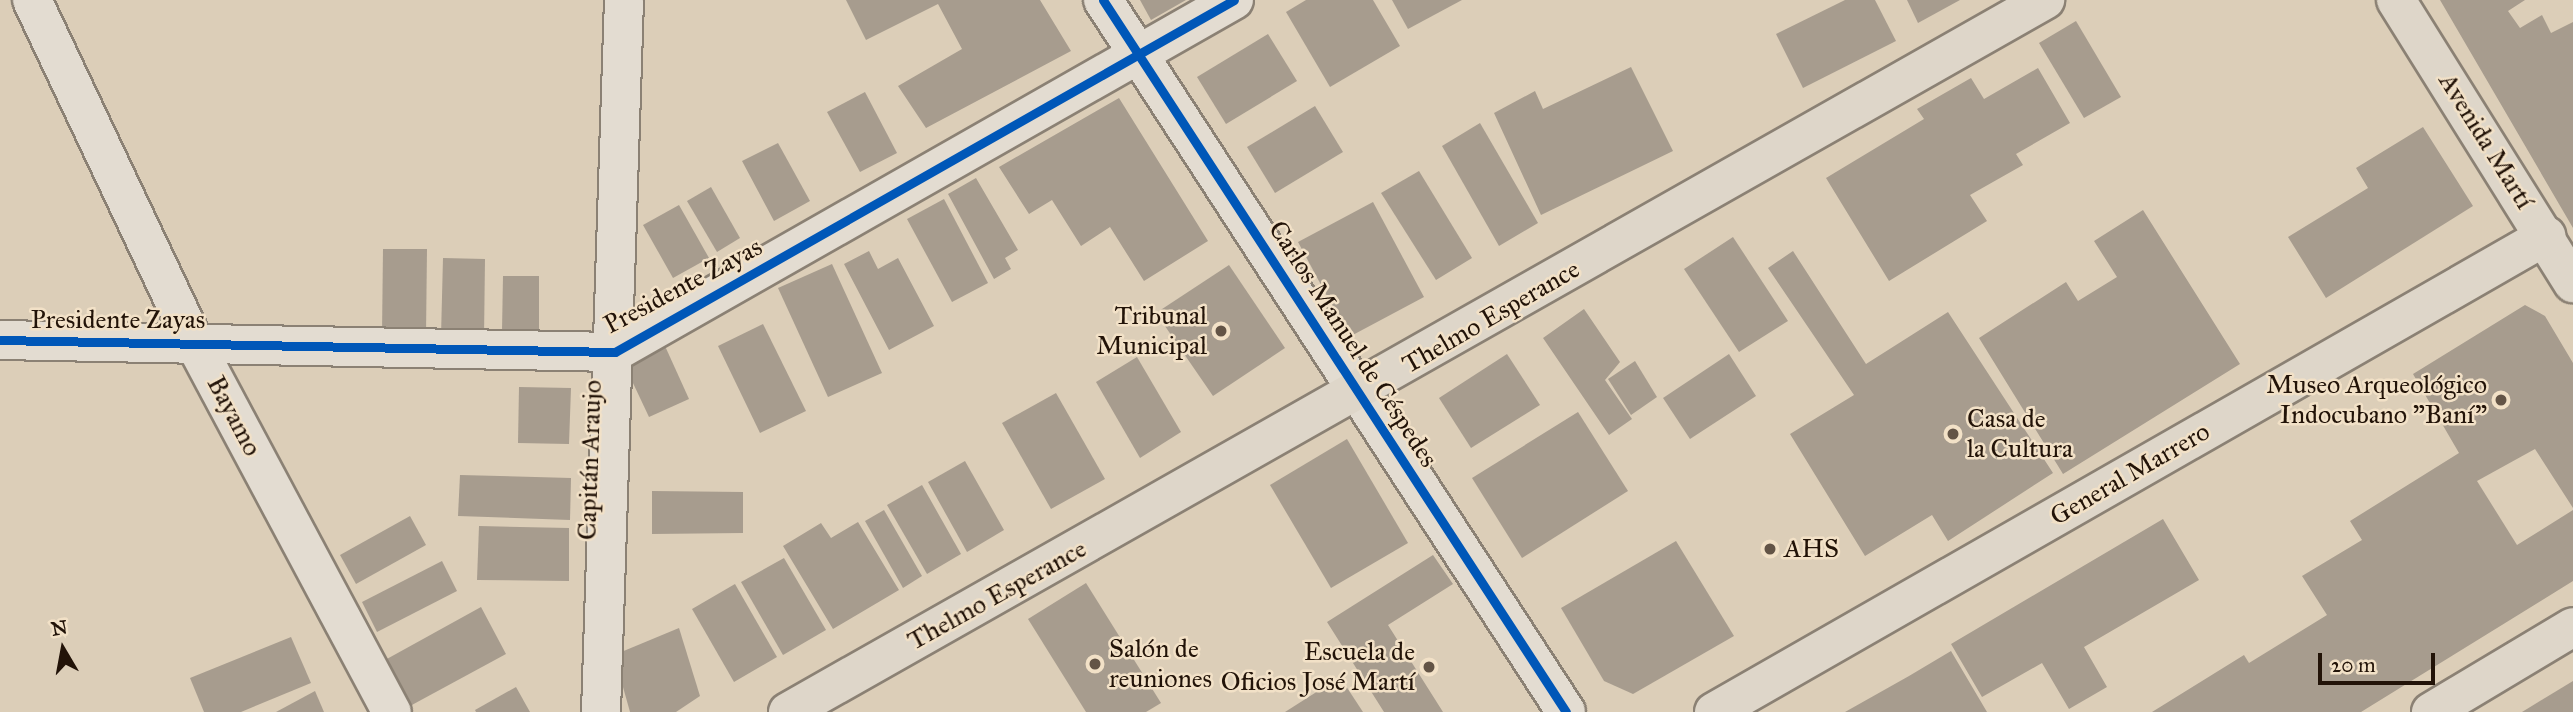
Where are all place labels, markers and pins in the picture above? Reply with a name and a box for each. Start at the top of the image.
place label: Tribunal Municipal [1096,300,1207,362]
marker: Tribunal Municipal [1213,323,1229,339]
place label: Museo Arqueológico Indocubano "Baní" [2266,369,2487,430]
marker: Museo Arqueológico Indocubano "Baní" [2493,392,2509,408]
place label: Casa de la Cultura [1967,403,2073,464]
marker: Casa de la Cultura [1945,426,1961,442]
place label: AHS [1784,533,1839,565]
marker: AHS [1762,541,1778,557]
place label: Salón de reuniones [1109,633,1212,694]
place label: Escuela de Oficios José Martí [1221,636,1415,698]
marker: Salón de reuniones [1087,656,1103,672]
marker: Escuela de Oficios José Martí [1421,659,1437,675]

